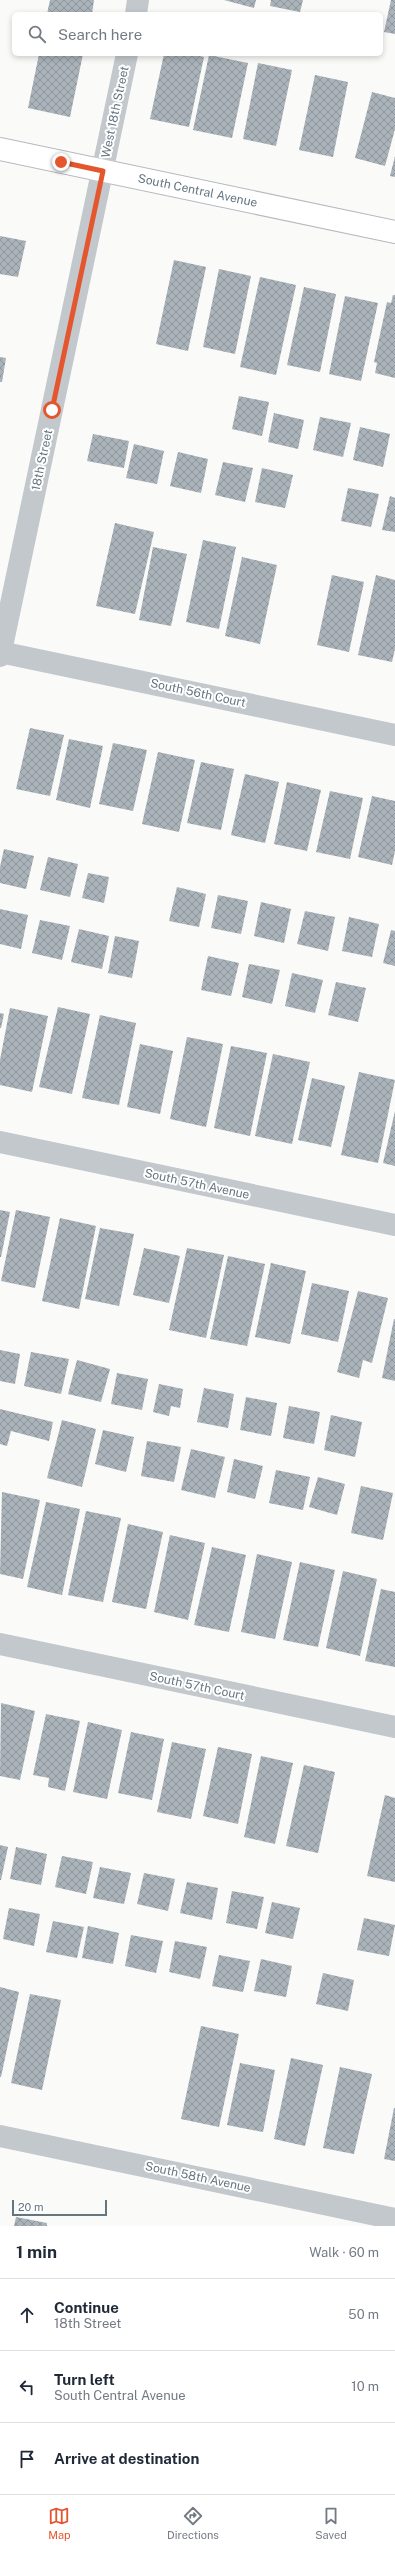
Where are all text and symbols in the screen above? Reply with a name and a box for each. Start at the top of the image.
search box [12,12,383,56]
icon: search [26,23,48,45]
text: Search here [58,26,142,43]
street label: West 18th Street [98,65,132,159]
route end [52,153,70,171]
street label: South Central Avenue [137,171,259,210]
route start [43,401,61,419]
street label: 18th Street [29,428,55,492]
street label: South 56th Court [149,676,247,710]
street label: South 57th Avenue [143,1166,251,1202]
street label: South 57th Court [148,1669,246,1703]
street label: South 58th Avenue [144,2159,252,2195]
scale bar [12,2198,107,2217]
text: 20 m [18,2201,43,2213]
text: 1 min [16,2242,57,2262]
text: Walk · 60 m [309,2245,379,2260]
text: Continue [54,2299,119,2316]
icon: ahead [16,2304,38,2326]
text: 50 m [348,2307,379,2322]
text: 18th Street [54,2316,121,2331]
text: Turn left [54,2371,115,2388]
icon: left [16,2376,38,2398]
text: 10 m [351,2379,379,2394]
text: South Central Avenue [54,2388,186,2403]
icon: arrive [16,2448,38,2470]
text: Arrive at destination [54,2450,199,2467]
tab: Map [48,2505,71,2541]
tab: Directions [167,2505,219,2541]
tab: Saved [315,2505,347,2541]

